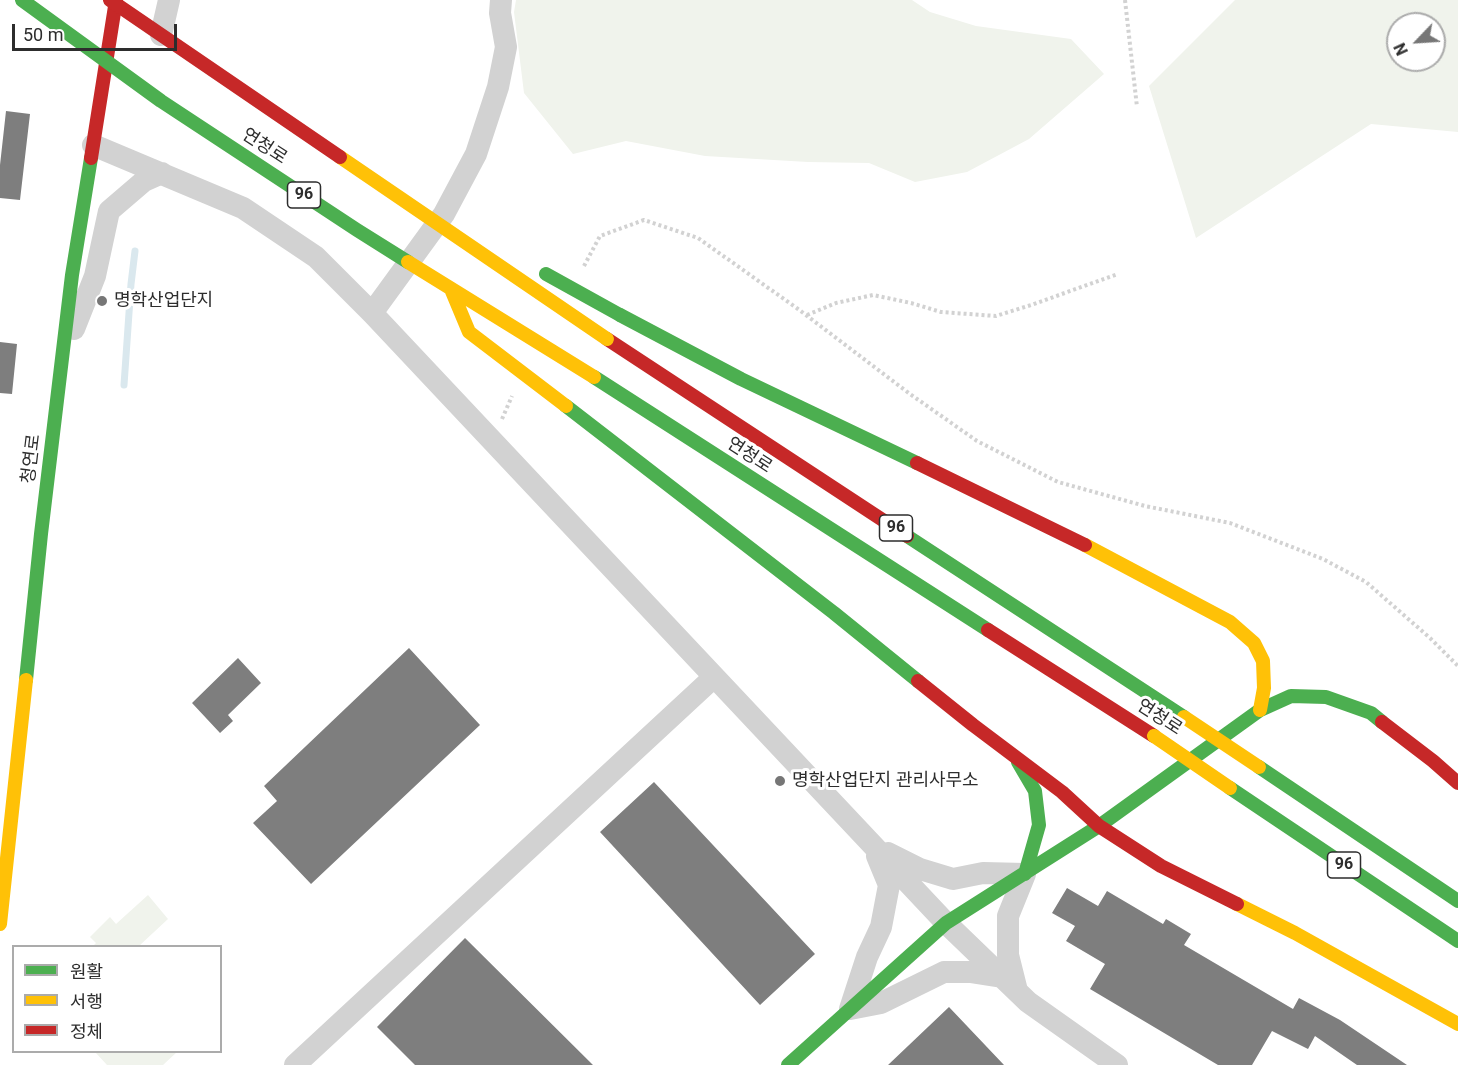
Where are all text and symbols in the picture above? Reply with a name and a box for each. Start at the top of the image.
scale bar [15,12,180,50]
north arrow [1386,12,1446,72]
text: 50 m [23,24,63,45]
text: N [1390,40,1412,58]
street label: 연청로 [237,124,291,170]
road number: 96 [288,182,320,208]
place label: 명학산업단지 [114,290,213,312]
marker: 명학산업단지 [95,294,109,308]
street label: 청연로 [18,433,46,485]
street label: 연청로 [722,433,776,479]
road number: 96 [880,515,912,541]
street label: 연청로 [1132,695,1186,741]
place label: 명학산업단지 관리사무소 [792,770,979,792]
marker: 명학산업단지 관리사무소 [773,774,787,788]
road number: 96 [1328,852,1360,878]
legend [12,945,222,1053]
text: 원활 [70,961,103,982]
text: 서행 [70,991,103,1012]
text: 정체 [70,1021,103,1042]

